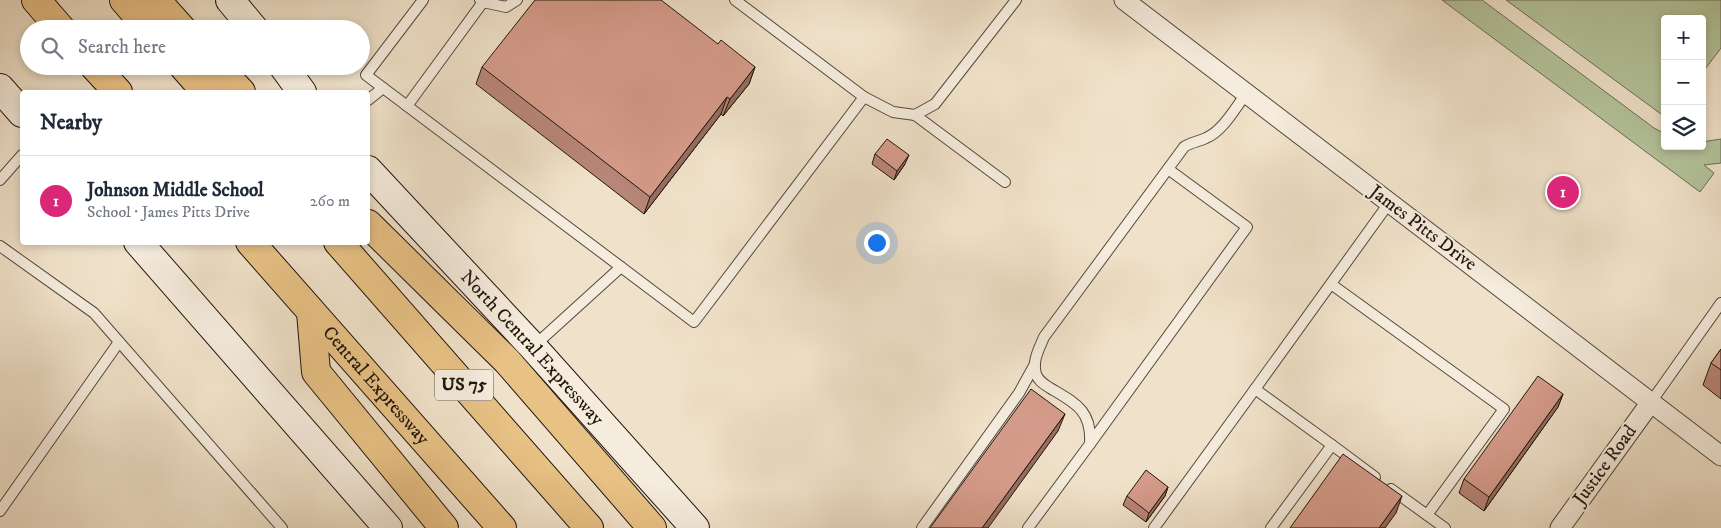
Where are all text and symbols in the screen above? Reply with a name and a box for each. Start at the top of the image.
map controls [1661,15,1706,150]
button: + [1661,15,1706,60]
search box [20,20,370,75]
icon: search [38,34,66,62]
text: Search here [78,36,166,59]
button: − [1661,60,1706,105]
button: layers [1661,105,1706,150]
text: Nearby [40,110,102,136]
pin: 1 [1547,173,1579,211]
text: Johnson Middle School [87,179,264,202]
street label: James Pitts Drive [1363,179,1481,276]
text: 1 [53,191,59,211]
text: 260 m [310,191,350,211]
text: School · James Pitts Drive [87,202,250,222]
your location [864,230,890,256]
street label: North Central Expressway [456,265,610,431]
street label: Central Expressway [318,321,435,450]
road number: US 75 [435,370,493,400]
street label: Justice Road [1567,420,1642,511]

